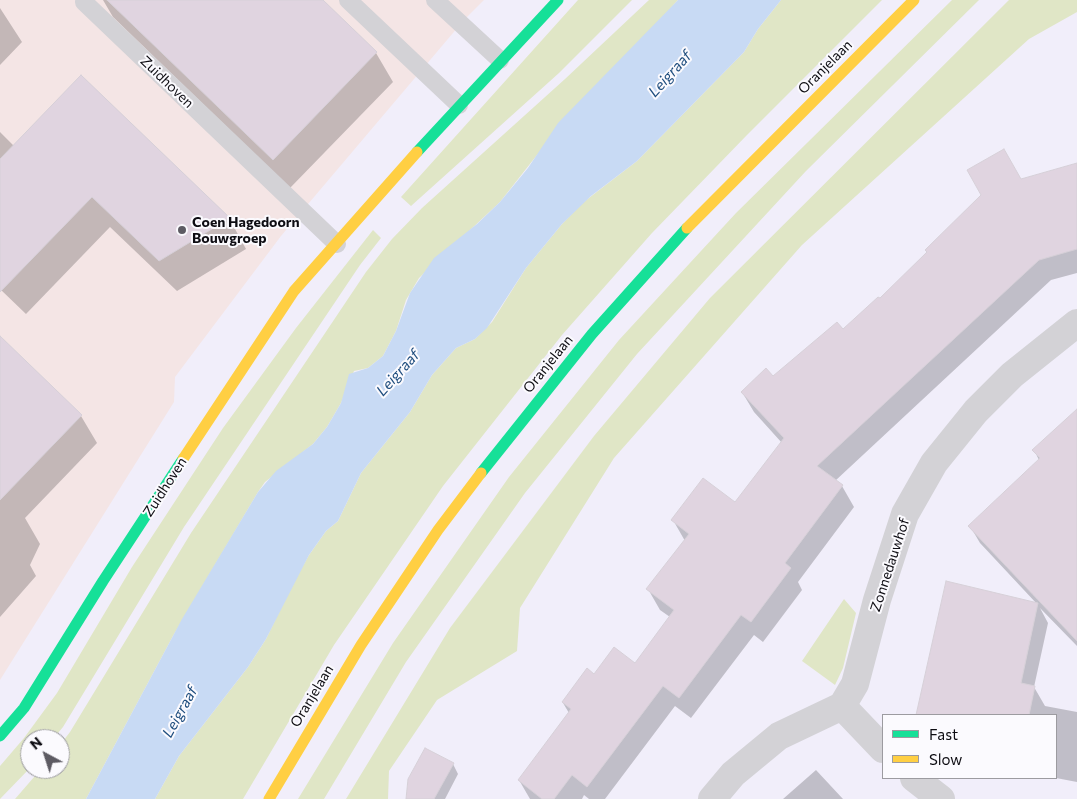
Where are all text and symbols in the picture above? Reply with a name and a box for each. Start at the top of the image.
street label: Oranjelaan [795,37,855,97]
water label: Leigraaf [645,47,695,101]
street label: Zuidhoven [137,53,197,111]
place label: Coen Hagedoorn Bouwgroep [192,214,300,246]
marker: Coen Hagedoorn Bouwgroep [176,224,188,236]
street label: Oranjelaan [520,332,576,396]
water label: Leigraaf [373,346,423,400]
street label: Zuidhoven [140,454,190,520]
street label: Zonnedauwhof [867,516,913,614]
street label: Oranjelaan [287,662,337,730]
water label: Leigraaf [159,683,201,741]
legend [882,714,1057,779]
text: Fast [929,725,958,743]
north arrow [20,729,70,779]
text: N [26,733,45,753]
text: Slow [929,750,962,768]

